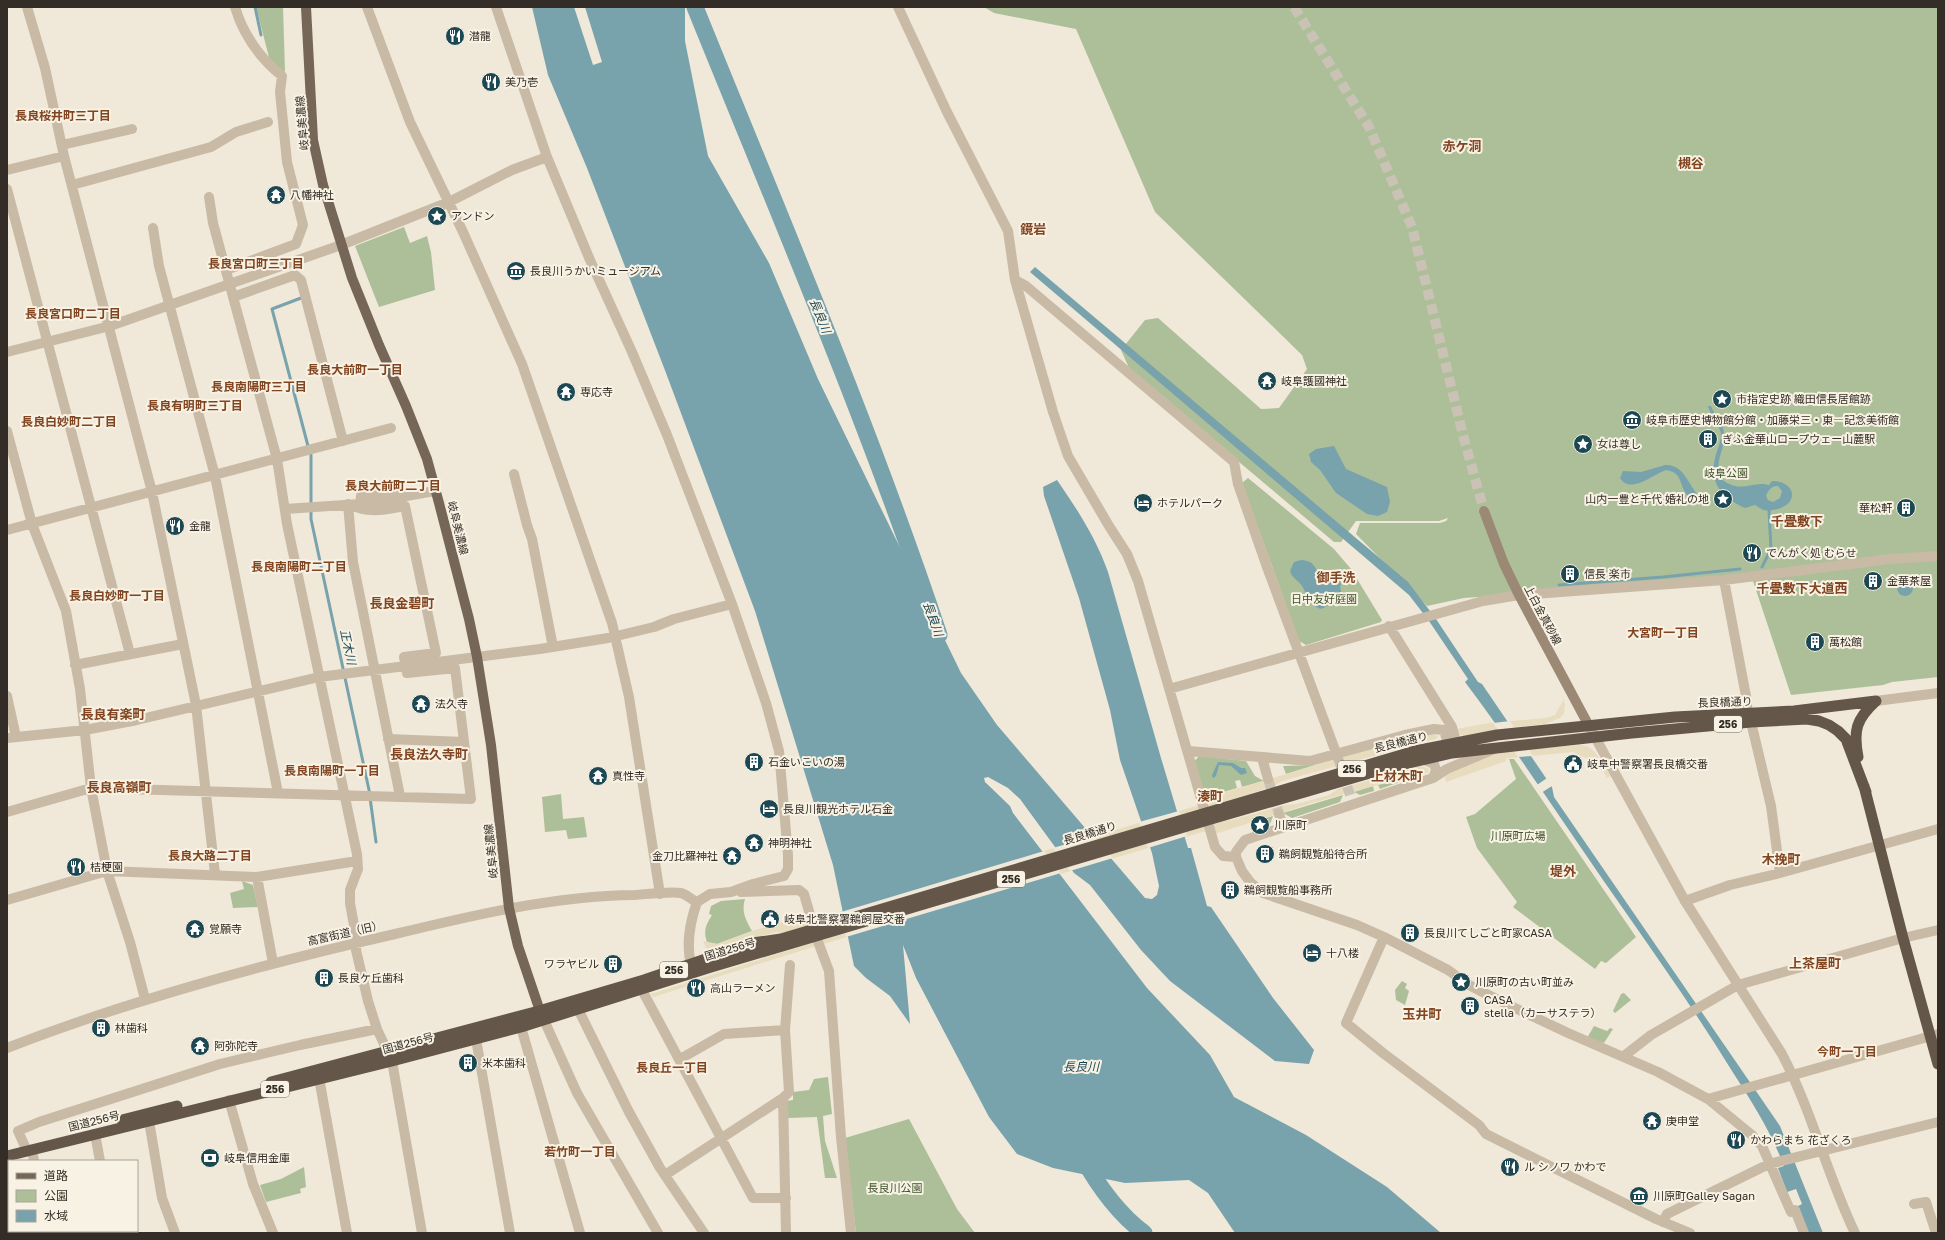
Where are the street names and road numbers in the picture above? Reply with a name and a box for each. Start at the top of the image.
street label: 岐阜美濃線 [293,95,310,151]
street label: 岐阜美濃線 [446,500,471,556]
street label: 上白金真砂線 [1522,583,1565,647]
street label: 長良橋通り [1697,694,1753,709]
road number: 256 [1714,716,1742,732]
street label: 長良橋通り [1373,729,1429,754]
road number: 256 [1338,761,1366,777]
street label: 長良橋通り [1062,818,1118,847]
street label: 岐阜美濃線 [481,823,500,879]
road number: 256 [997,871,1025,887]
street label: 高富街道（旧） [306,918,384,948]
street label: 国道256号 [703,935,757,962]
road number: 256 [660,962,688,978]
street label: 国道256号 [381,1029,435,1056]
road number: 256 [261,1081,289,1097]
street label: 国道256号 [67,1108,121,1133]

